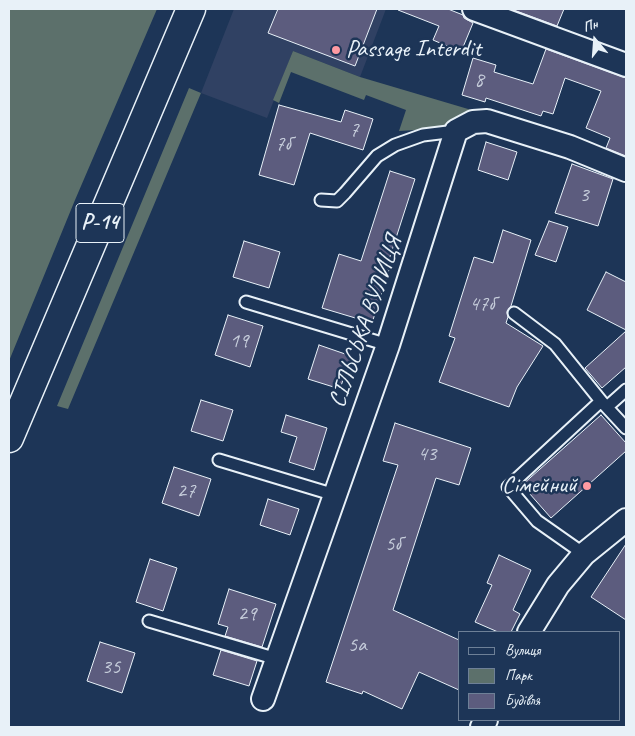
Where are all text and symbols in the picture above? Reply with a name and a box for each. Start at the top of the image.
north arrow [570,15,620,65]
text: Пн [581,15,600,36]
place label: Passage Interdit [346,36,481,64]
marker: Passage Interdit [330,44,342,56]
house number: 8 [474,67,484,93]
house number: 7 [349,117,359,143]
house number: 7б [275,131,291,157]
house number: 3 [579,182,589,208]
road number: Р-14 [76,204,124,242]
street label: СІЛЬСЬКА ВУЛИЦЯ [323,233,409,411]
house number: 47б [469,291,495,317]
house number: 19 [230,328,248,354]
house number: 43 [418,441,436,467]
place label: Сімейний [502,472,577,500]
house number: 27 [177,478,195,504]
marker: Сімейний [581,480,593,492]
house number: 5б [385,531,401,557]
house number: 29 [238,601,256,627]
legend [458,631,620,721]
house number: 5а [348,632,366,658]
text: Вулиця [505,641,541,660]
house number: 35 [102,654,120,680]
text: Парк [505,666,532,685]
text: Будівля [505,691,540,710]

